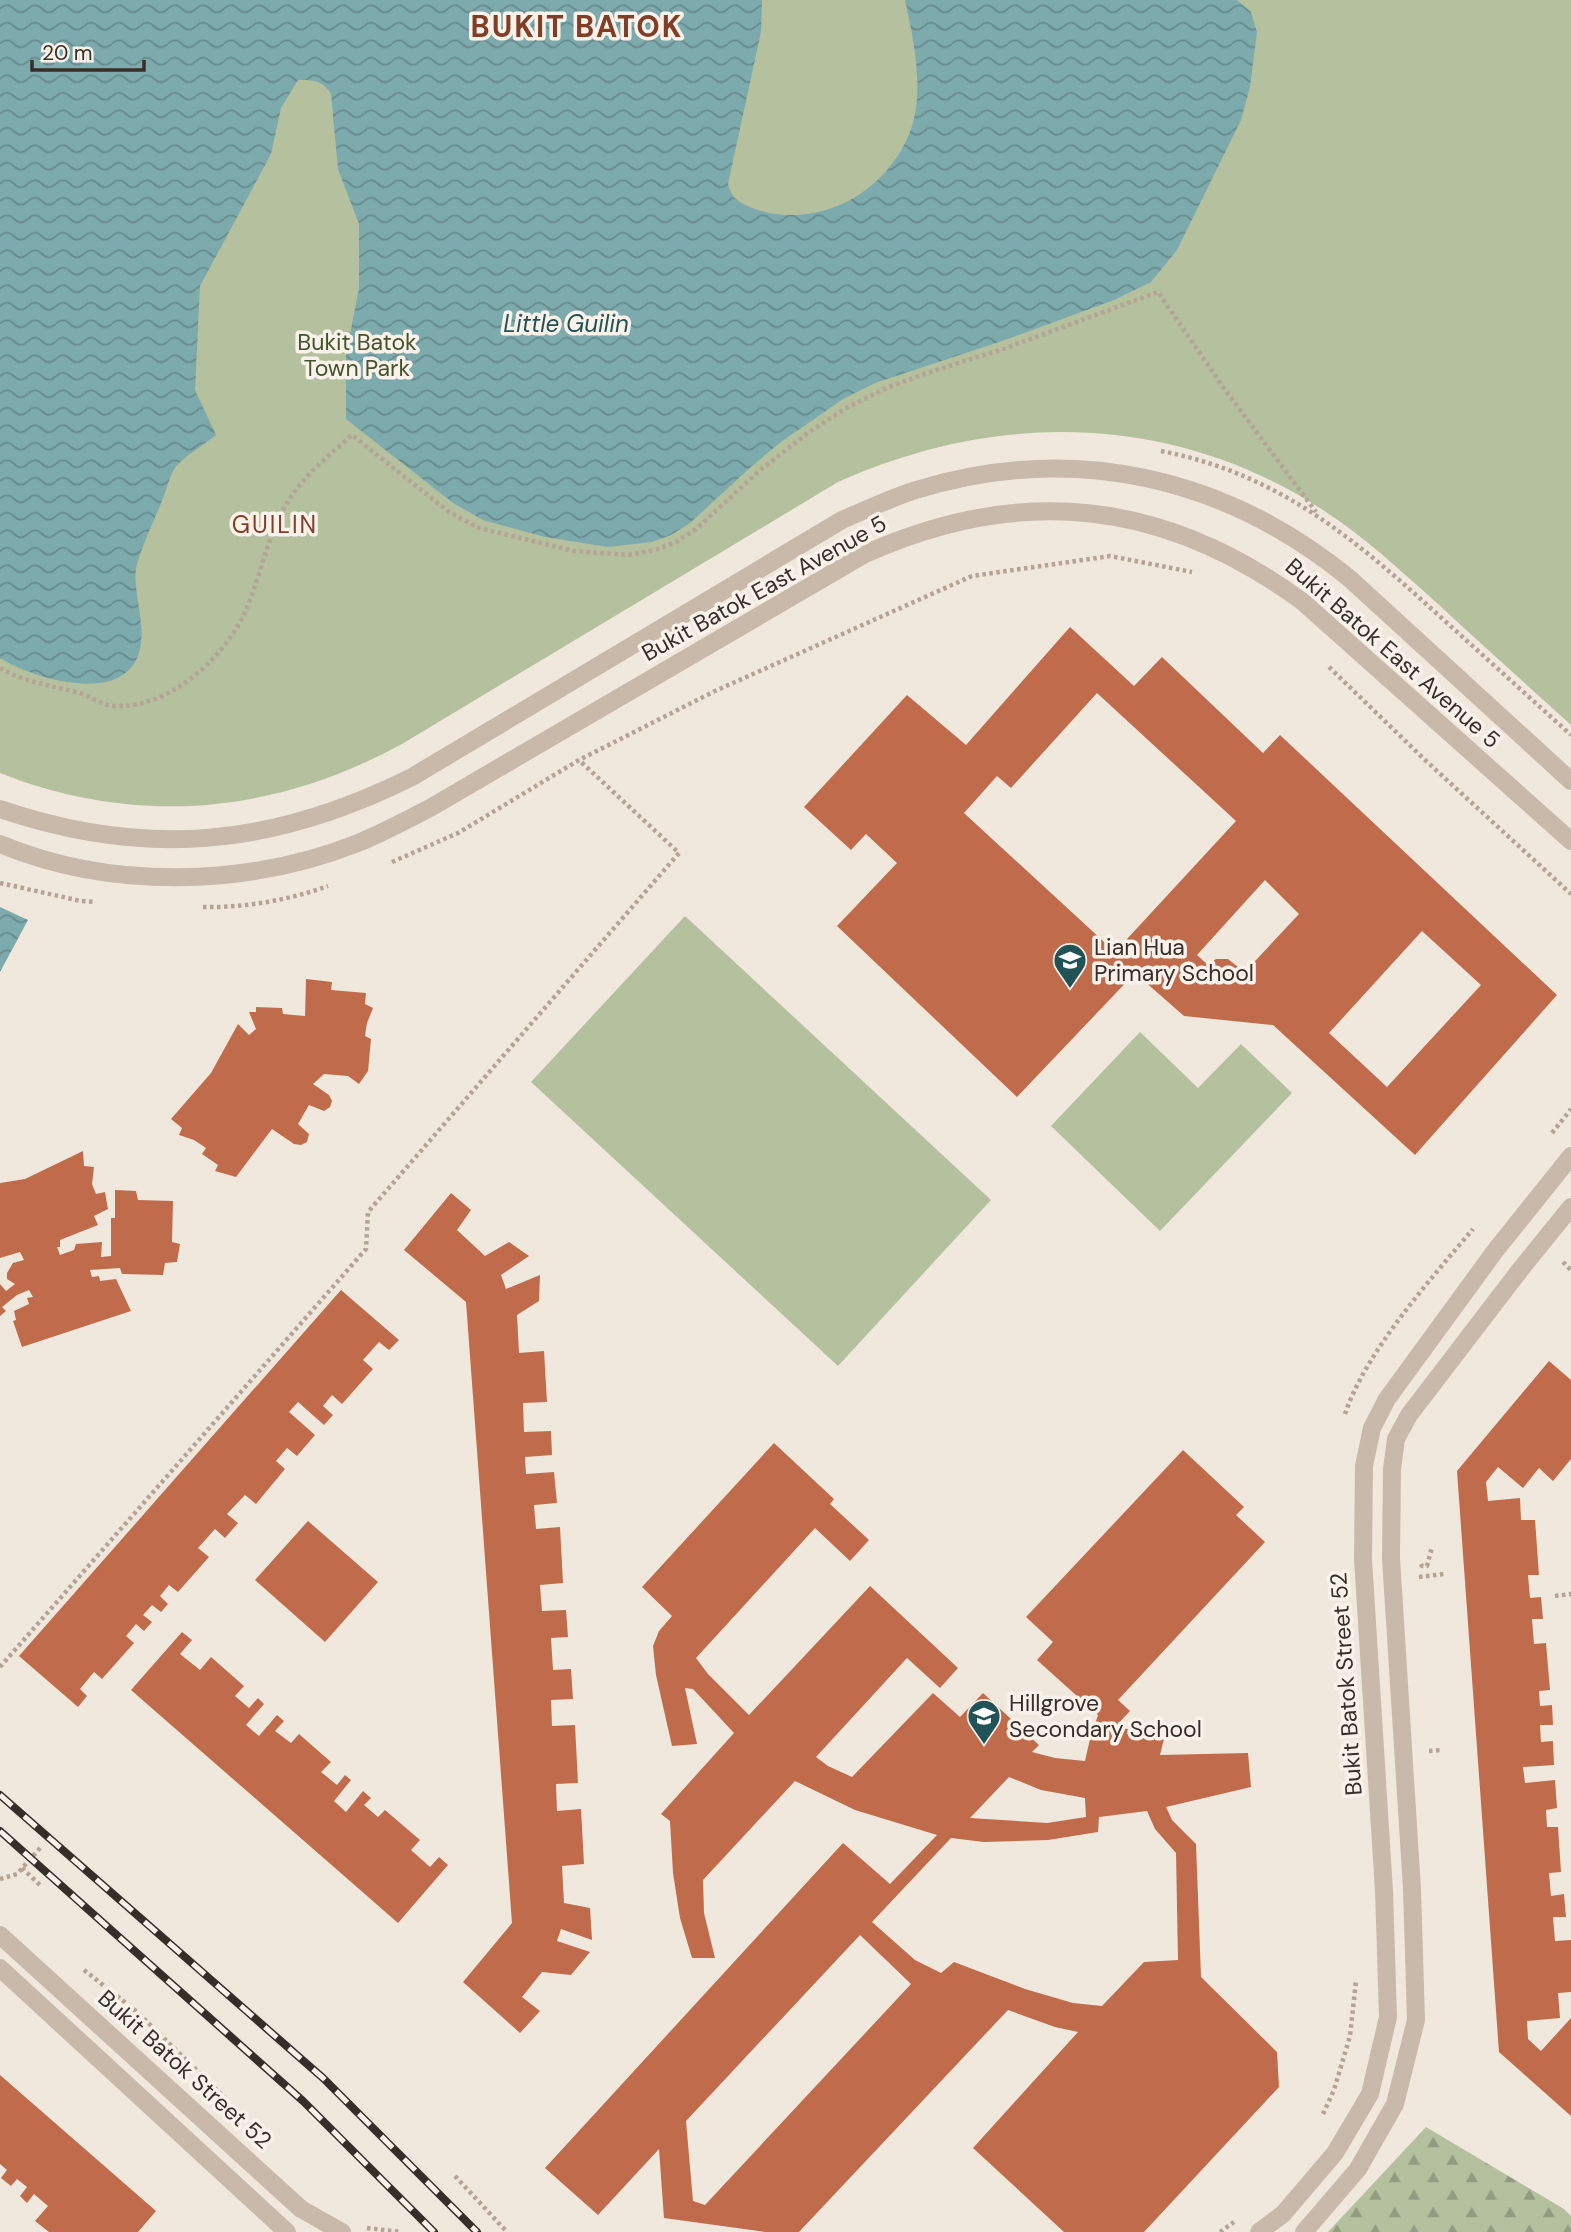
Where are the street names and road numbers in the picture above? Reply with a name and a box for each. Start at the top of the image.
street label: Bukit Batok East Avenue 5 [636,508,892,668]
street label: Bukit Batok East Avenue 5 [1279,551,1507,755]
street label: Bukit Batok Street 52 [1323,1571,1369,1797]
street label: Bukit Batok Street 52 [92,1983,278,2155]

